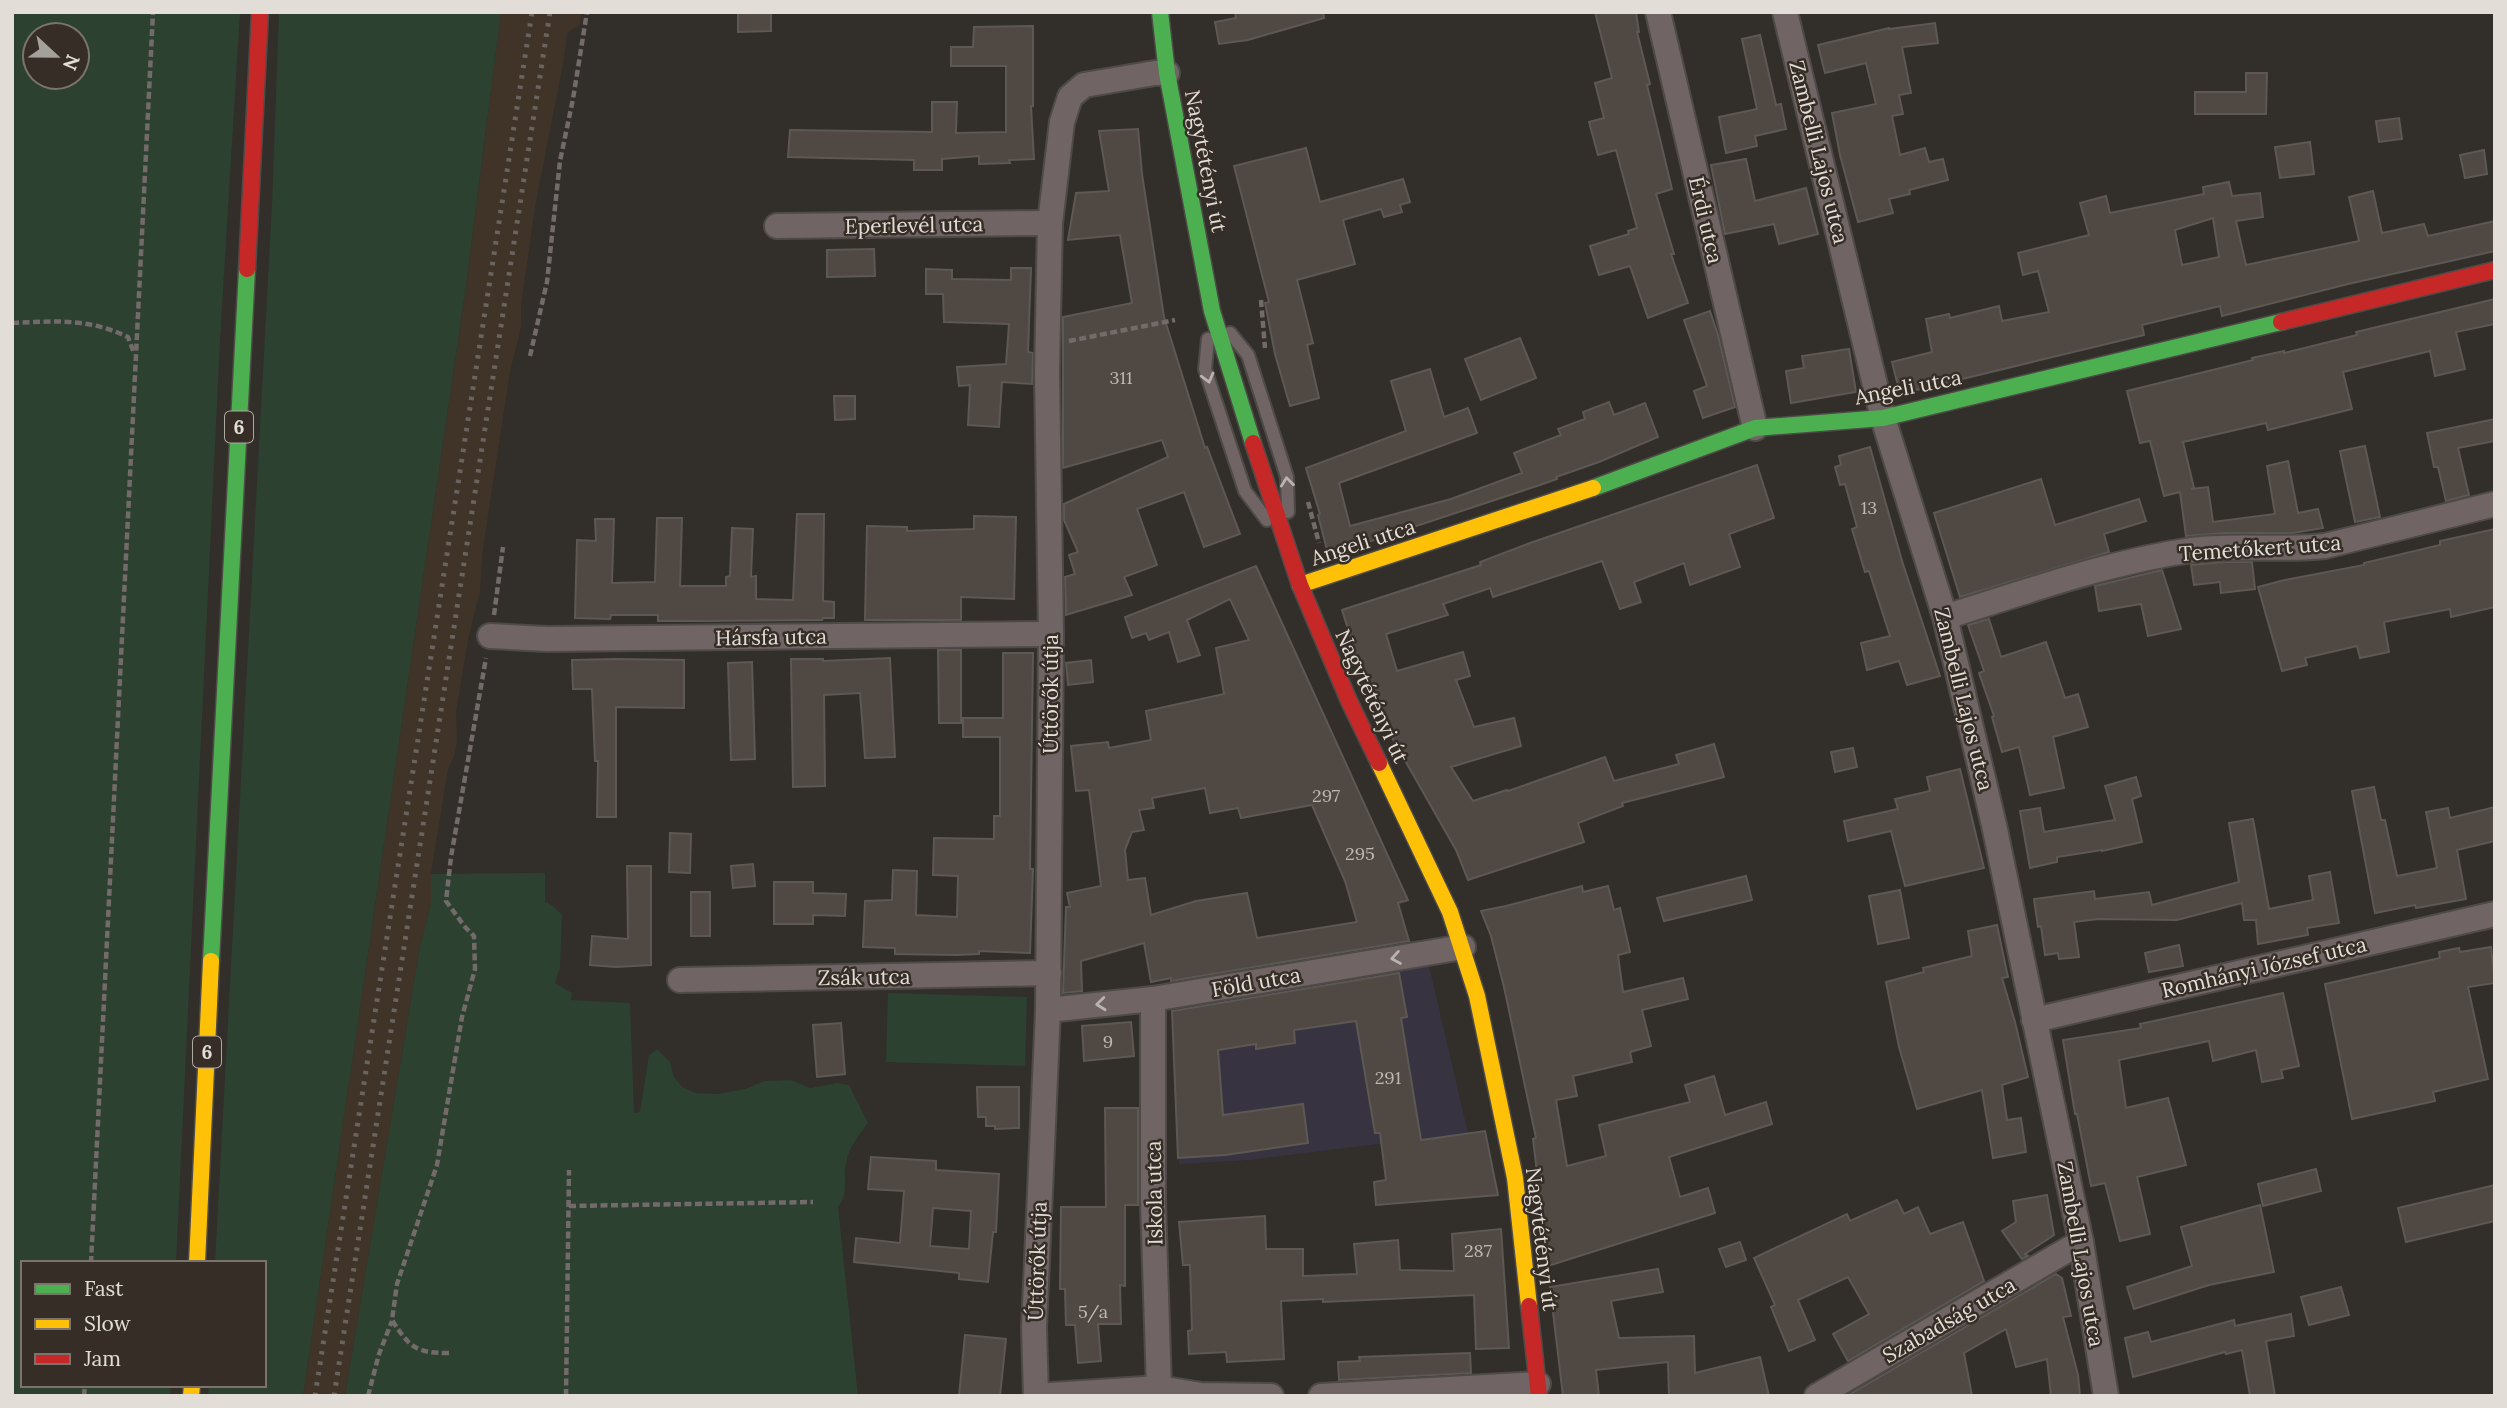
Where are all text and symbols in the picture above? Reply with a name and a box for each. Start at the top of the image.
north arrow [21,21,91,91]
text: N [58,51,86,74]
street label: Zambelli Lajos utca [1783,58,1855,247]
street label: Nagytétényi út [1179,87,1233,235]
street label: Érdi utca [1683,174,1729,266]
street label: Eperlevél utca [844,210,984,240]
street label: Angeli utca [1851,363,1964,411]
house number: 311 [1109,366,1133,389]
one-way arrow [1200,372,1215,384]
road number: 6 [225,412,253,442]
one-way arrow [1279,476,1294,488]
house number: 13 [1861,496,1877,519]
street label: Angeli utca [1306,512,1419,572]
street label: Temetőkert utca [2178,529,2342,567]
street label: Zambelli Lajos utca [1928,605,2000,794]
street label: Hársfa utca [715,623,827,651]
street label: Nagytétényi út [1329,625,1415,768]
street label: Úttörők útja [1037,634,1064,754]
house number: 297 [1312,784,1340,807]
house number: 295 [1345,842,1375,865]
street label: Romhányi József utca [2159,930,2369,1004]
one-way arrow [1390,950,1402,965]
street label: Föld utca [1209,961,1303,1003]
street label: Zsák utca [817,963,911,991]
one-way arrow [1095,997,1106,1012]
house number: 9 [1103,1030,1113,1053]
road number: 6 [193,1036,221,1068]
house number: 291 [1375,1066,1401,1089]
street label: Iskola utca [1140,1140,1168,1246]
street label: Zambelli Lajos utca [2051,1159,2111,1349]
street label: Nagytétényi út [1520,1166,1564,1313]
street label: Úttörők útja [1021,1201,1053,1321]
house number: 287 [1464,1239,1492,1262]
legend [21,1261,266,1387]
street label: Szabadság utca [1878,1271,2021,1369]
text: Fast [84,1275,124,1302]
house number: 5/a [1078,1300,1108,1323]
text: Slow [84,1310,131,1337]
text: Jam [83,1345,121,1372]

